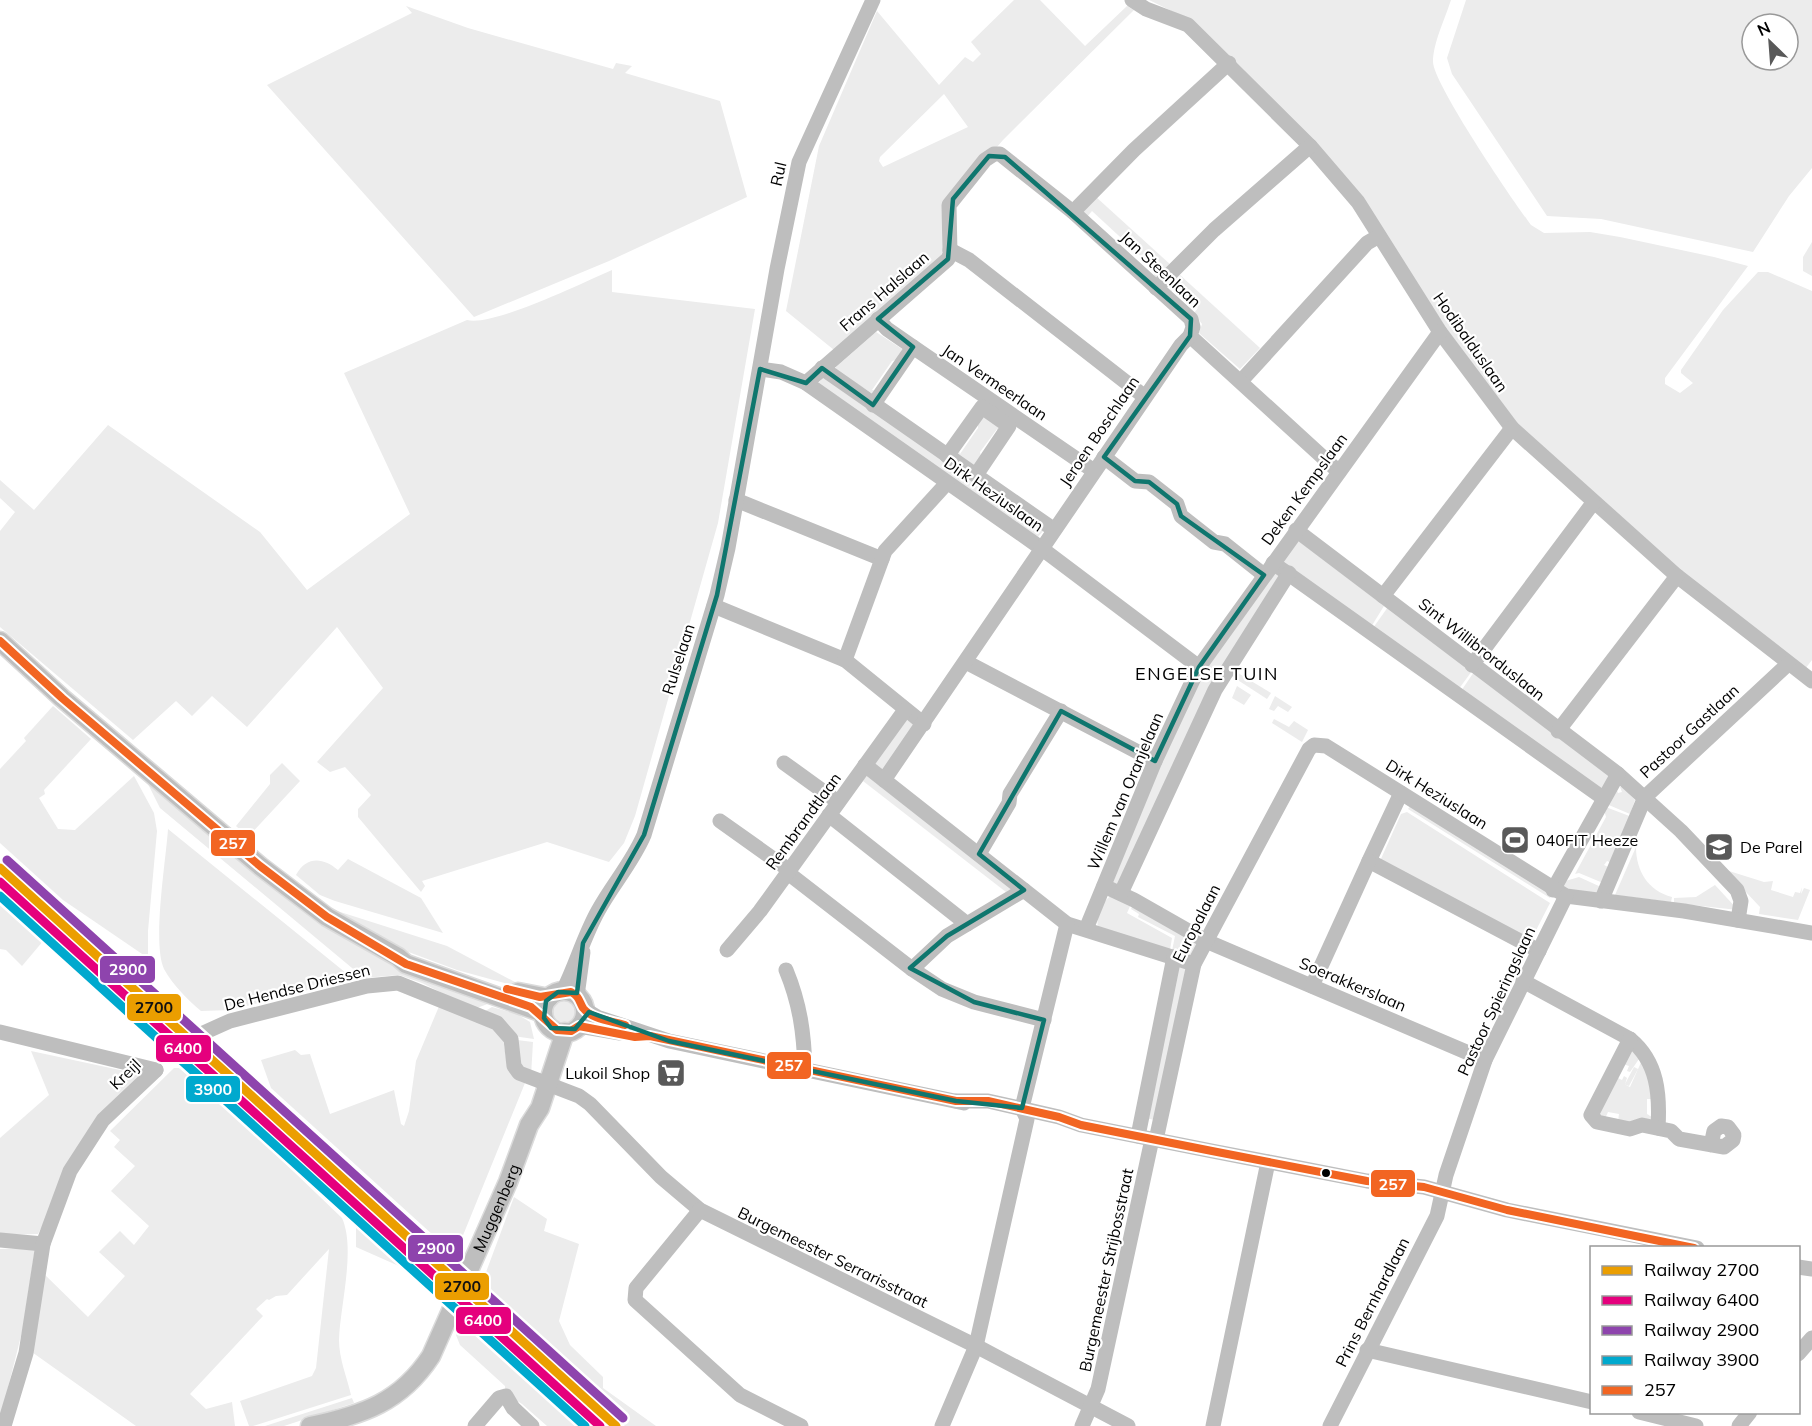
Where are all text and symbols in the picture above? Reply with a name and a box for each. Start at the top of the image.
north arrow [1740,12,1800,72]
text: N [1754,17,1773,40]
street label: Rul [766,160,790,188]
street label: Jan Steenlaan [1116,227,1206,311]
street label: Frans Halslaan [835,247,933,335]
street label: Hodibalduslaan [1429,288,1513,396]
street label: Jan Vermeerlaan [938,339,1052,425]
street label: Jeroen Boschlaan [1055,372,1143,490]
street label: Deken Kempslaan [1257,429,1351,549]
street label: Dirk Heziuslaan [941,452,1047,536]
street label: Sint Willibrorduslaan [1415,593,1549,705]
street label: Rulselaan [657,621,699,697]
district label: ENGELSE TUIN [1135,662,1279,685]
street label: Pastoor Gastlaan [1635,680,1743,782]
street label: Willem van Oranjelaan [1083,709,1167,873]
street label: Dirk Heziuslaan [1382,755,1492,833]
street label: Rembrandtlaan [761,768,845,874]
sports icon: 040FIT Heeze [1499,824,1531,856]
line badge: 257 [210,829,256,857]
place label: 040FIT Heeze [1536,830,1638,850]
school or university icon: De Parel [1703,831,1735,863]
text: 257 [219,833,247,853]
place label: De Parel [1740,837,1803,857]
street label: Europalaan [1168,881,1224,965]
street label: Pastoor Spieringslaan [1453,923,1539,1079]
street label: Soerakkerslaan [1297,952,1409,1016]
line badge: 2900 [99,955,156,984]
text: 2900 [109,959,147,979]
street label: De Hendse Driessen [222,959,372,1015]
line badge: 2700 [126,993,182,1022]
text: 2700 [135,997,173,1017]
line badge: 6400 [155,1034,212,1063]
text: 6400 [164,1038,202,1058]
line badge: 257 [766,1051,812,1080]
street label: Kreijl [105,1054,145,1094]
text: 257 [775,1055,803,1075]
supermarket icon: Lukoil Shop [655,1057,687,1089]
place label: Lukoil Shop [565,1063,650,1083]
line badge: 3900 [185,1075,241,1103]
text: 3900 [194,1079,232,1099]
street label: Muggenberg [468,1161,524,1255]
street label: Burgemeester Strijbosstraat [1075,1166,1137,1373]
unlabelled marker [1320,1167,1332,1179]
line badge: 257 [1370,1169,1416,1198]
text: 257 [1379,1174,1407,1194]
street label: Burgemeester Serrarisstraat [735,1202,932,1312]
line badge: 2900 [407,1234,464,1263]
street label: Prins Bernhardlaan [1331,1234,1413,1370]
text: 2900 [417,1238,455,1258]
legend [1590,1246,1800,1414]
text: Railway 2700 [1644,1258,1759,1281]
line badge: 2700 [434,1272,490,1301]
text: 2700 [443,1276,481,1296]
text: Railway 6400 [1644,1288,1759,1311]
line badge: 6400 [455,1306,512,1335]
text: 6400 [464,1310,502,1330]
text: Railway 2900 [1644,1318,1759,1341]
text: Railway 3900 [1644,1348,1759,1371]
text: 257 [1644,1378,1676,1401]

